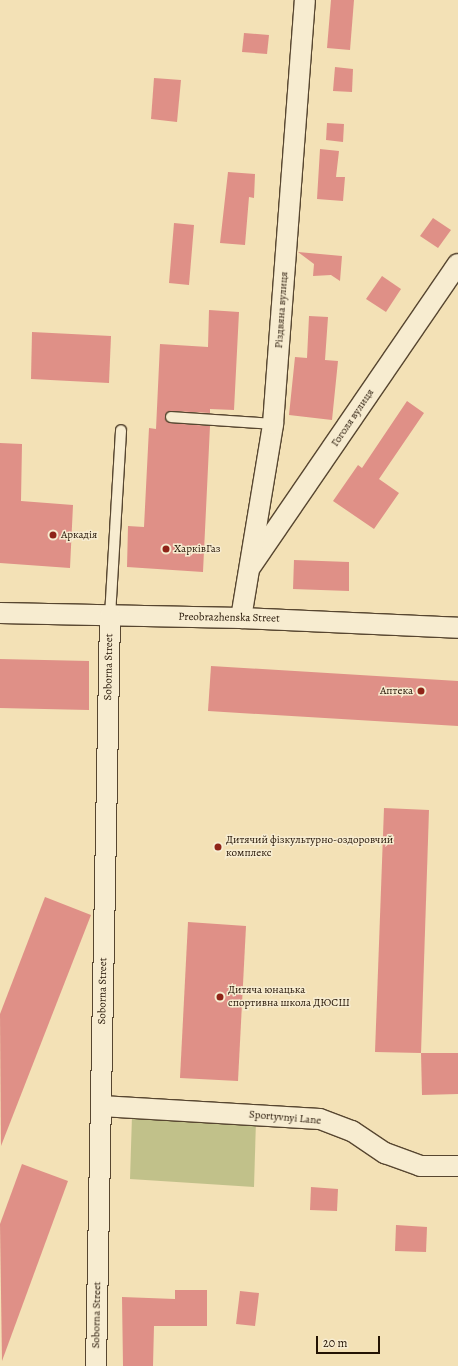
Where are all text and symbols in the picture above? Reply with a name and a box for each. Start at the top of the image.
street label: Різдвяна вулиця [273,271,291,349]
street label: Гоголя вулиця [329,387,377,449]
place label: Аркадія [61,528,97,542]
marker: Аркадія [48,530,58,540]
place label: ХарківГаз [174,542,221,556]
marker: ХарківГаз [161,544,171,554]
street label: Preobrazhenska Street [178,611,280,625]
street label: Soborna Street [102,634,116,700]
place label: Аптека [380,684,413,698]
marker: Аптека [416,686,426,696]
place label: Дитячий фізкультурно-оздоровчий комплекс [226,834,393,860]
marker: Дитячий фізкультурно-оздоровчий комплекс [213,842,223,852]
street label: Soborna Street [96,958,110,1024]
place label: Дитяча юнацька спортивна школа ДЮСШ [228,984,350,1010]
marker: Дитяча юнацька спортивна школа ДЮСШ [215,992,225,1002]
street label: Sportyvnyi Lane [248,1108,322,1128]
street label: Soborna Street [90,1282,104,1348]
scale bar [318,1328,382,1354]
text: 20 m [323,1335,347,1351]

